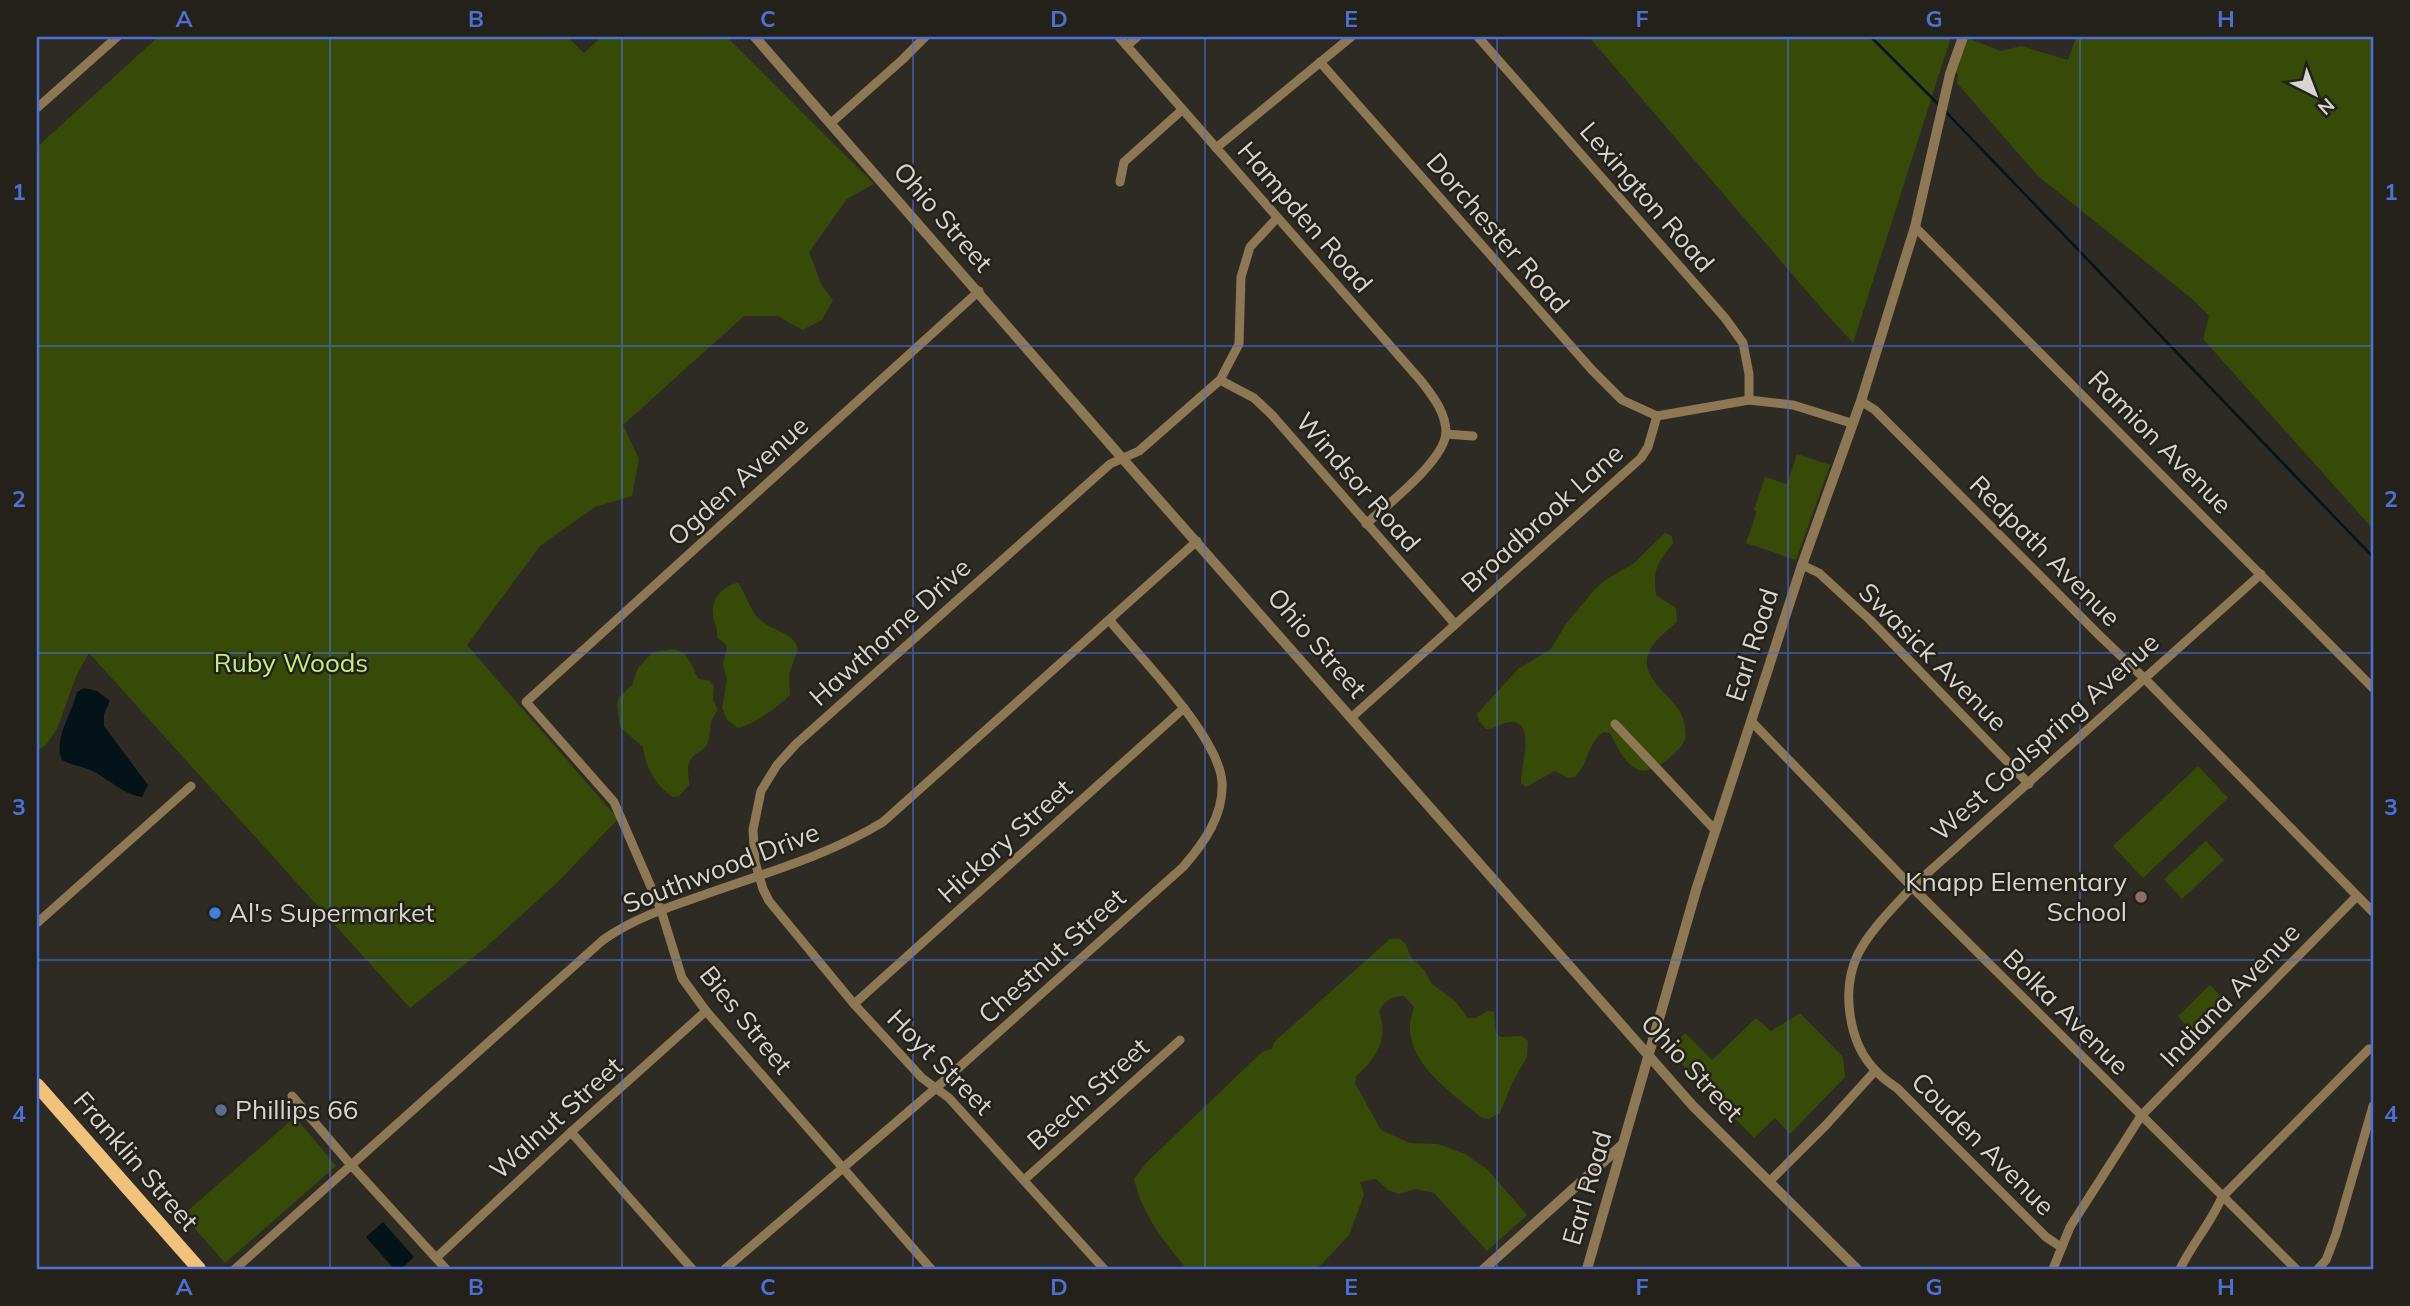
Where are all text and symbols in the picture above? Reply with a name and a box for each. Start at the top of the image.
text: A [175,4,193,33]
text: B [468,4,484,33]
text: C [760,4,776,33]
text: D [1050,4,1068,33]
text: E [1344,4,1358,33]
text: F [1635,4,1649,33]
text: G [1925,4,1943,33]
text: H [2217,4,2235,33]
north arrow [2280,60,2350,130]
text: N [2313,93,2340,120]
street label: Lexington Road [1573,115,1722,279]
street label: Hampden Road [1231,134,1380,299]
street label: Dorchester Road [1420,146,1577,320]
street label: Ohio Street [887,155,1000,278]
text: 1 [12,177,26,206]
text: 1 [2384,177,2398,206]
street label: Ramion Avenue [2082,363,2239,520]
street label: Windsor Road [1289,405,1428,558]
street label: Ogden Avenue [660,409,815,552]
street label: Broadbrook Lane [1454,436,1630,599]
street label: Redpath Avenue [1963,468,2128,633]
text: 2 [12,484,26,513]
text: 2 [2384,484,2398,513]
street label: Hawthorne Drive [802,551,977,713]
street label: Swasick Avenue [1852,575,2015,738]
street label: Ohio Street [1261,581,1374,704]
street label: Earl Road [1718,584,1785,706]
street label: West Coolspring Avenue [1924,626,2165,848]
park label: Ruby Woods [214,646,368,679]
street label: Hickory Street [931,772,1079,910]
text: 3 [12,792,26,821]
text: 3 [2384,792,2398,821]
street label: Southwood Drive [618,815,824,920]
place label: Knapp Elementary School [1905,865,2127,928]
street label: Chestnut Street [971,881,1132,1030]
marker: Knapp Elementary School [2133,889,2149,905]
place label: Al's Supermarket [229,896,434,929]
marker: Al's Supermarket [207,905,223,921]
street label: Indiana Avenue [2153,916,2307,1074]
street label: Bolka Avenue [1996,942,2136,1082]
street label: Bies Street [693,959,800,1080]
street label: Hoyt Street [880,1002,1000,1122]
street label: Ohio Street [1634,1007,1750,1128]
street label: Beech Street [1020,1030,1155,1157]
street label: Walnut Street [482,1049,629,1186]
street label: Couden Avenue [1905,1065,2062,1222]
street label: Franklin Street [67,1084,206,1237]
place label: Phillips 66 [235,1093,358,1126]
text: 4 [12,1099,26,1128]
text: 4 [2384,1099,2398,1128]
marker: Phillips 66 [213,1102,229,1118]
street label: Earl Road [1555,1127,1618,1249]
text: A [175,1272,193,1301]
text: B [468,1272,484,1301]
text: C [760,1272,776,1301]
text: D [1050,1272,1068,1301]
text: E [1344,1272,1358,1301]
text: F [1635,1272,1649,1301]
text: G [1925,1272,1943,1301]
text: H [2217,1272,2235,1301]

